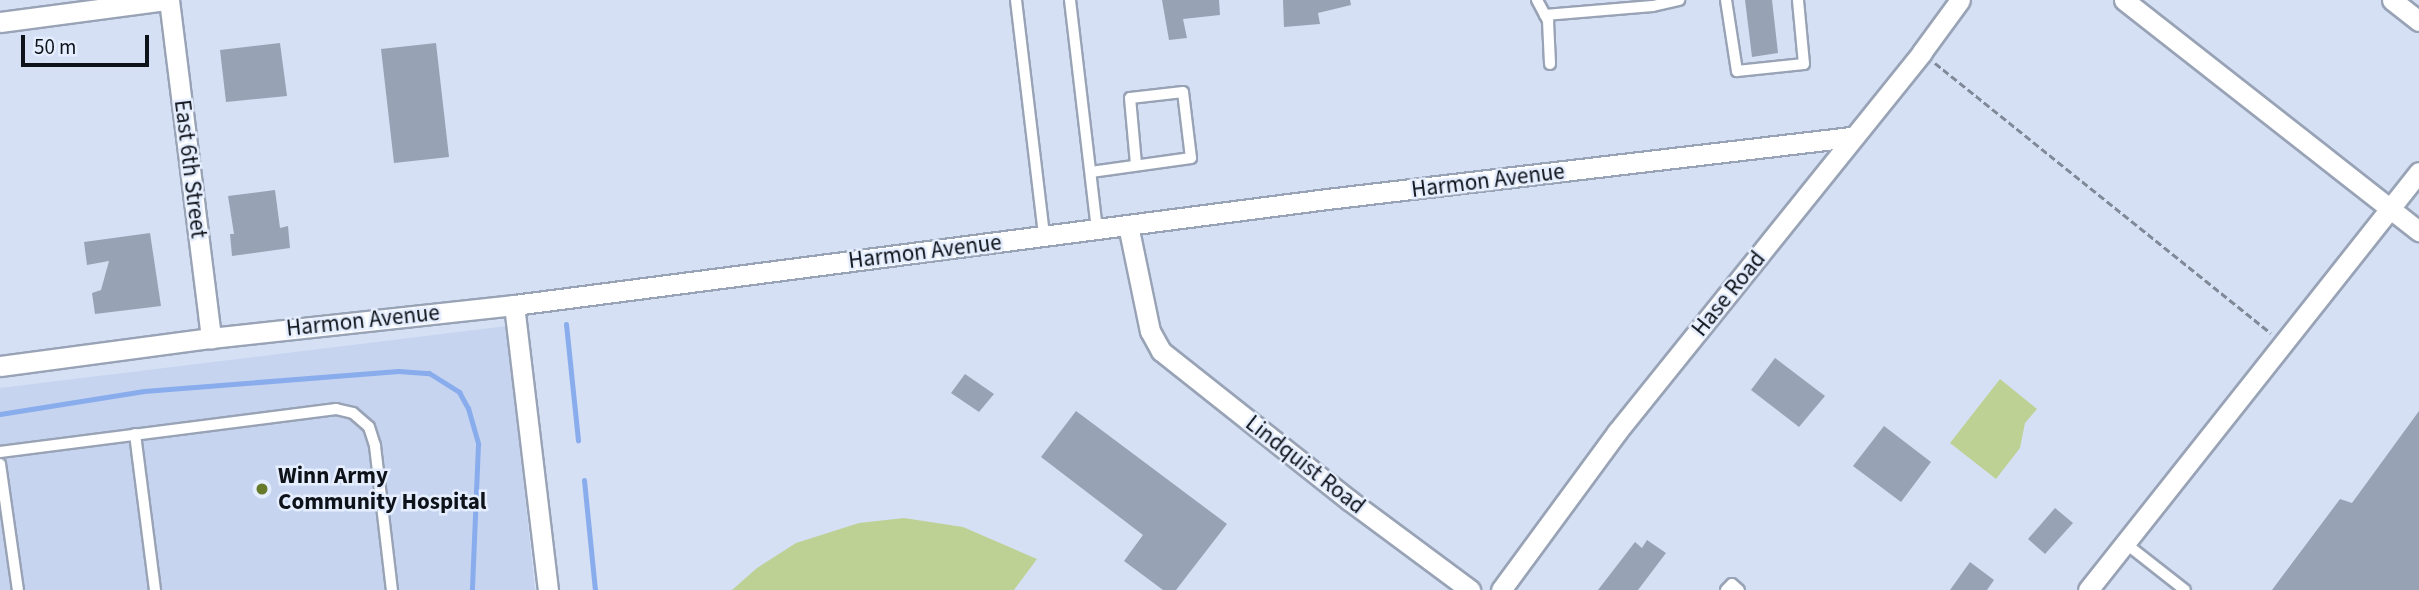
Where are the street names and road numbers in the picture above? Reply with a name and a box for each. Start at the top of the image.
street label: East 6th Street [168,98,212,240]
street label: Harmon Avenue [1410,158,1566,204]
street label: Harmon Avenue [847,229,1003,275]
street label: Hase Road [1686,246,1772,342]
street label: Harmon Avenue [285,299,441,343]
street label: Lindquist Road [1240,410,1370,520]

